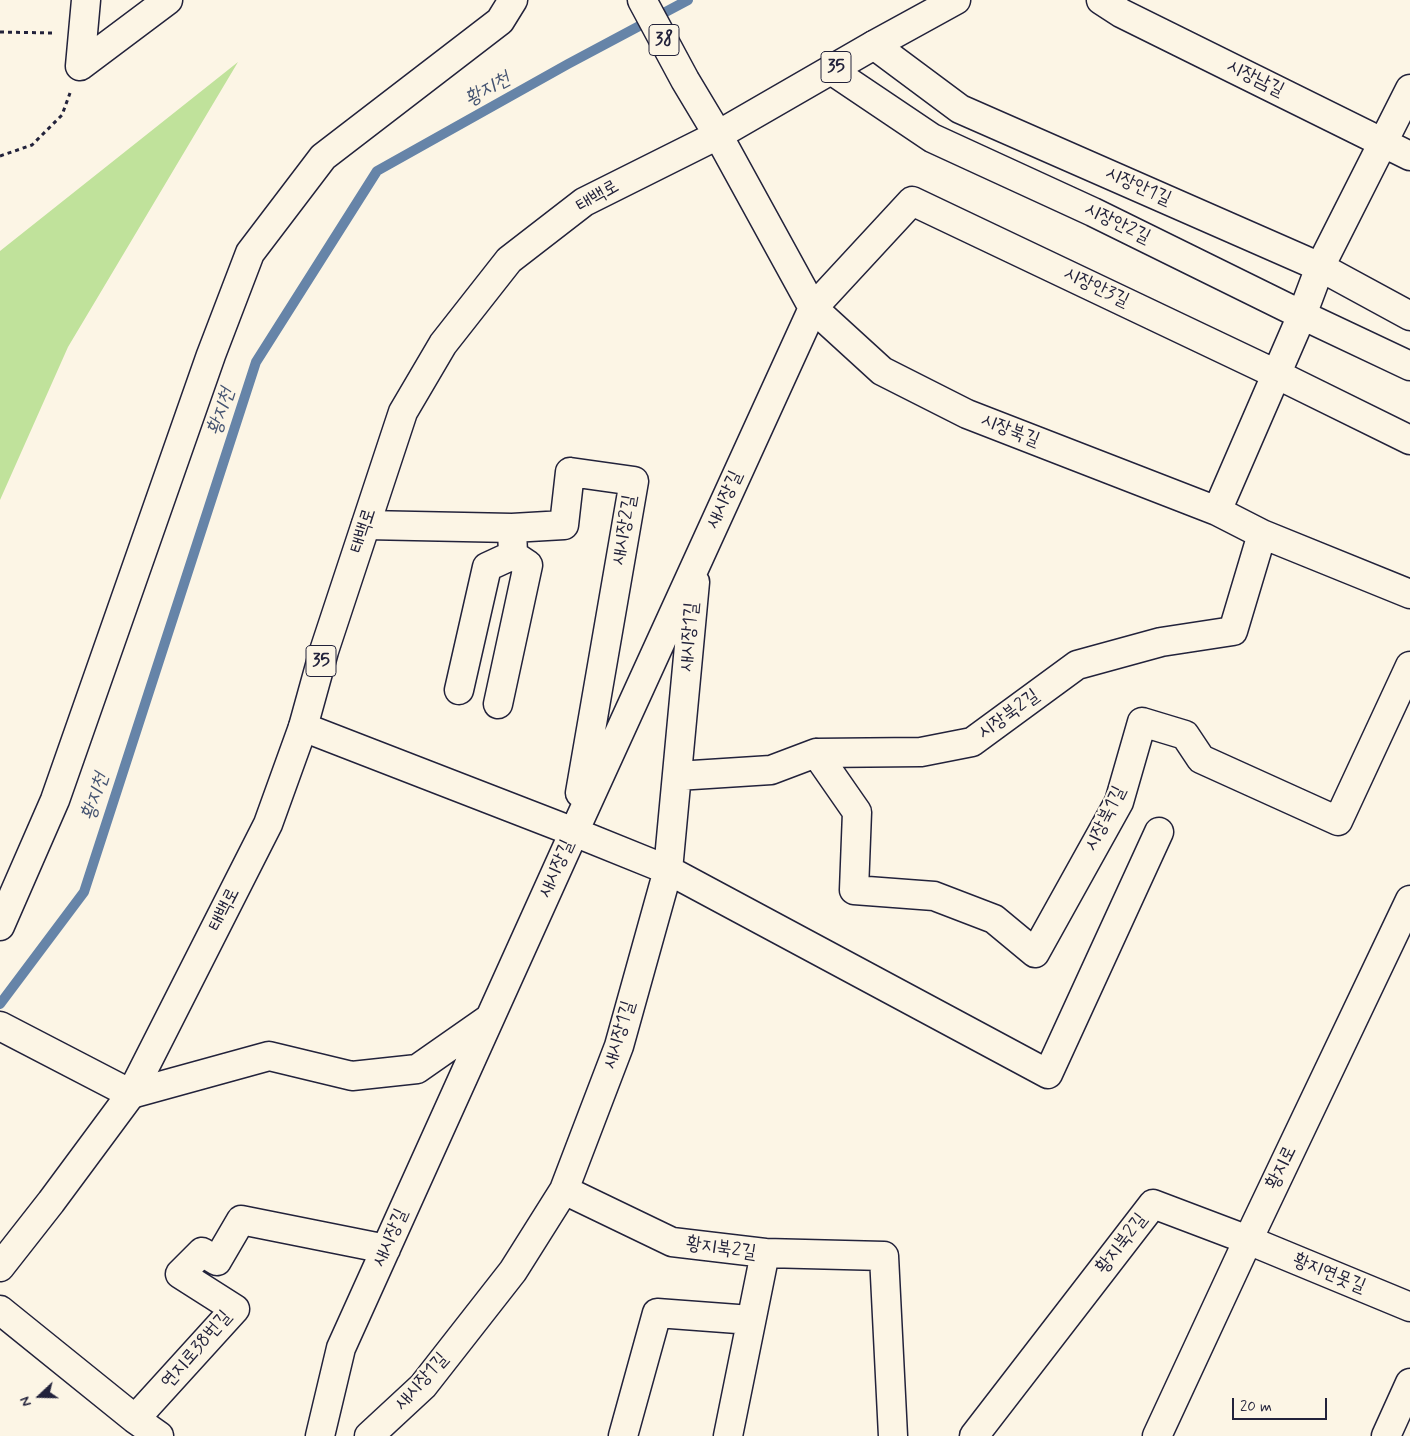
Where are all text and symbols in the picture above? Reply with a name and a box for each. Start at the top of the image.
road number: 38 [649,24,679,56]
road number: 35 [821,52,851,82]
street label: 시장남길 [1223,55,1287,103]
water label: 황지천 [461,68,515,112]
street label: 시장안1길 [1102,162,1174,212]
street label: 태백로 [572,176,624,218]
street label: 시장안2길 [1080,198,1154,250]
street label: 시장안3길 [1060,263,1132,313]
water label: 황지천 [203,385,241,439]
street label: 시장북길 [977,409,1043,453]
street label: 새시장길 [702,467,748,533]
street label: 새시장2길 [608,493,642,567]
street label: 태백로 [346,506,382,556]
street label: 새시장1길 [676,601,704,673]
road number: 35 [306,646,336,676]
street label: 시장북2길 [974,685,1044,745]
water label: 황지천 [77,770,115,824]
street label: 시장북1길 [1080,783,1132,855]
street label: 새시장길 [534,836,580,902]
street label: 태백로 [204,884,246,936]
street label: 새시장1길 [599,998,641,1072]
street label: 황지로 [1262,1142,1302,1194]
street label: 새시장길 [368,1205,414,1271]
street label: 황지북2길 [1091,1209,1153,1279]
street label: 황지북2길 [685,1233,757,1265]
street label: 황지연못길 [1289,1249,1369,1299]
street label: 연지로38번길 [157,1306,237,1394]
street label: 새시장1길 [390,1348,454,1416]
north arrow [15,1371,65,1421]
scale bar [1235,1388,1330,1420]
text: N [16,1394,36,1409]
text: 20 m [1240,1397,1272,1417]

